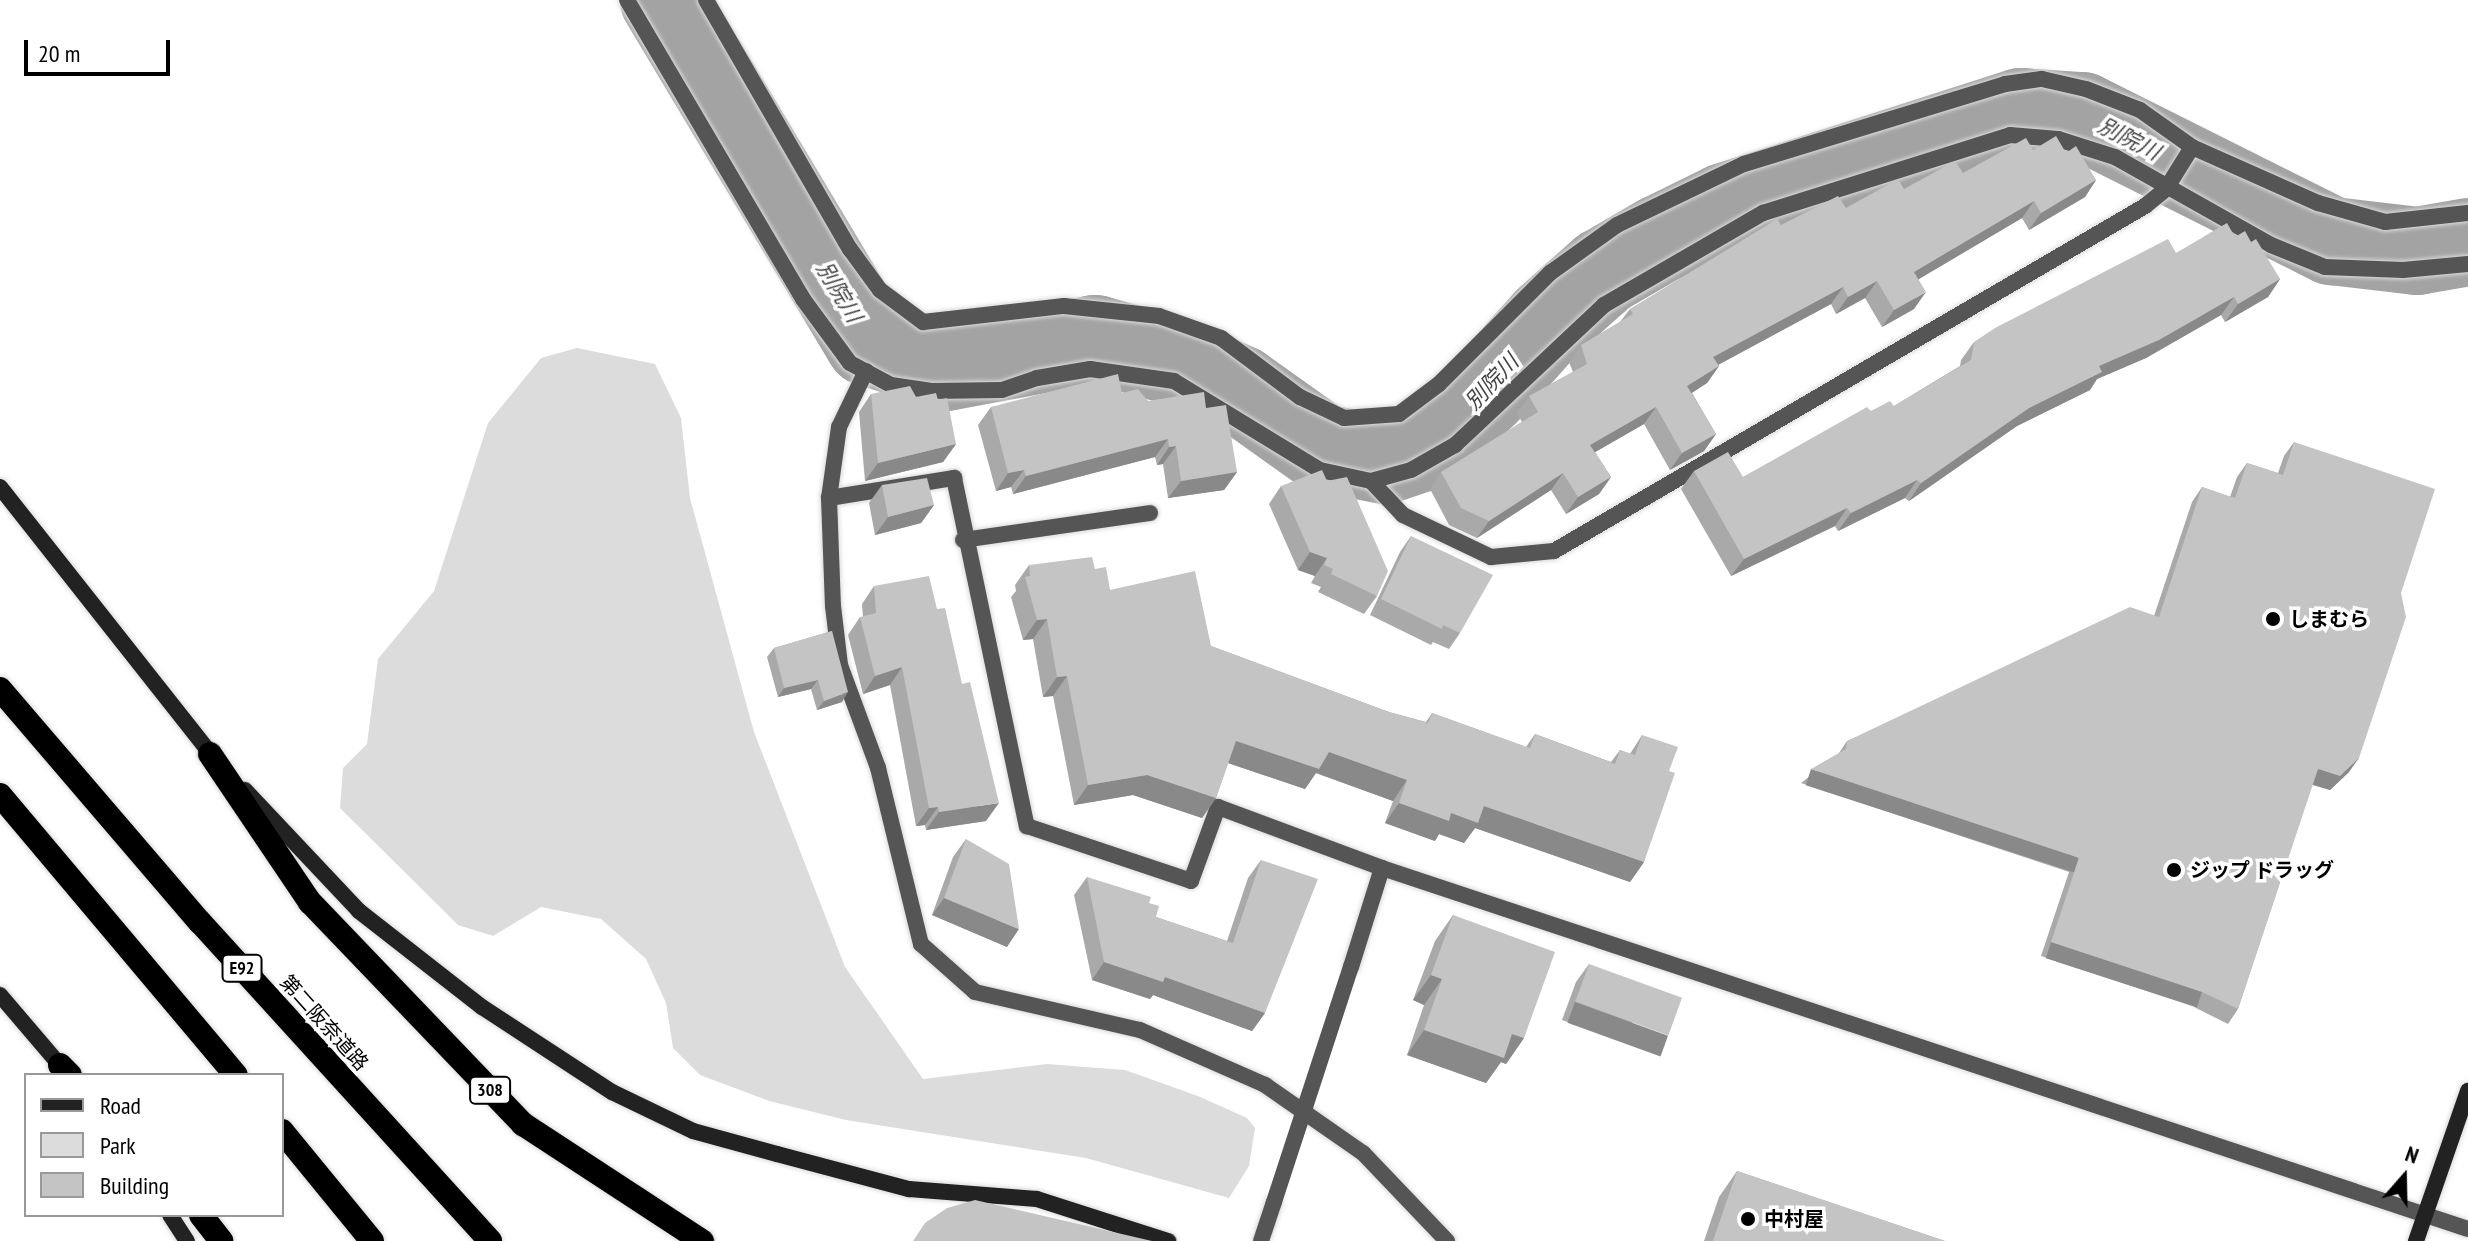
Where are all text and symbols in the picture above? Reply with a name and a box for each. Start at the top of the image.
scale bar [28,24,174,74]
text: 20 m [38,38,80,69]
water label: 別院川 [2094,112,2164,166]
water label: 別院川 [811,257,867,327]
water label: 別院川 [1460,349,1524,415]
place label: しまむら [2289,607,2369,631]
marker: しまむら [2264,610,2282,628]
place label: ジップ ドラッグ [2190,858,2334,882]
marker: ジップ ドラッグ [2165,861,2183,879]
road number: E92 [220,954,264,982]
street label: 第二阪奈道路 [275,970,373,1076]
legend [24,1073,284,1217]
road number: 308 [468,1076,512,1104]
text: Road [100,1090,141,1121]
text: Park [100,1130,136,1161]
north arrow [2364,1137,2444,1217]
text: N [2402,1139,2423,1170]
text: Building [100,1170,169,1201]
place label: 中村屋 [1764,1207,1824,1231]
marker: 中村屋 [1739,1210,1757,1228]

